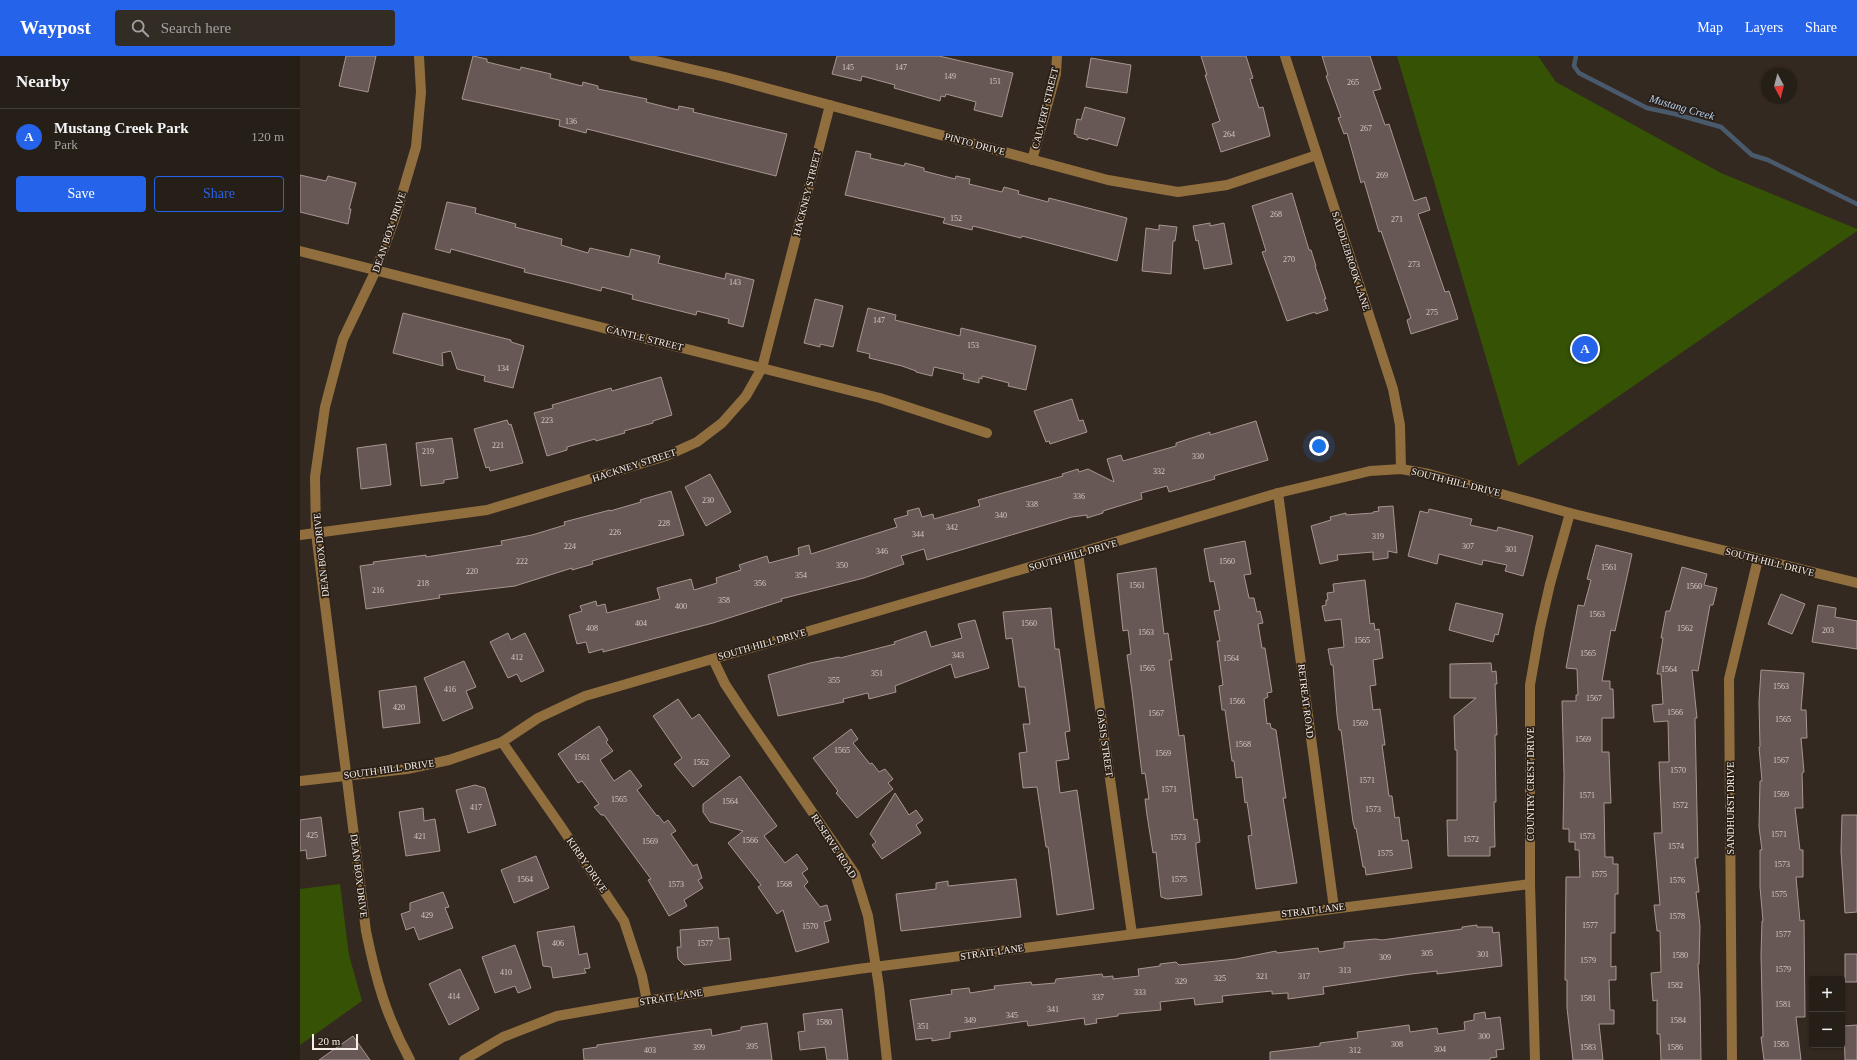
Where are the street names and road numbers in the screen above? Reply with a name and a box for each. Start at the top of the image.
street label: CALVERT STREET [1030,66,1060,150]
street label: PINTO DRIVE [943,131,1007,157]
street label: HACKNEY STREET [791,149,823,237]
street label: DEAN BOX DRIVE [370,190,408,274]
street label: SADDLEBROOK LANE [1330,210,1372,312]
street label: CANTLE STREET [606,323,684,353]
street label: HACKNEY STREET [591,446,677,484]
street label: SOUTH HILL DRIVE [1410,466,1502,498]
street label: DEAN BOX DRIVE [311,512,331,598]
street label: SOUTH HILL DRIVE [1028,537,1118,573]
street label: SOUTH HILL DRIVE [1724,546,1816,578]
street label: SOUTH HILL DRIVE [717,626,807,662]
street label: RETREAT ROAD [1296,663,1316,739]
street label: OASIS STREET [1095,709,1115,777]
street label: COUNTRY CREST DRIVE [1525,727,1536,841]
street label: SOUTH HILL DRIVE [343,757,435,781]
street label: SANDHURST DRIVE [1725,762,1736,854]
street label: RESERVE ROAD [809,812,859,880]
street label: DEAN BOX DRIVE [348,833,370,919]
street label: KIRBY DRIVE [565,835,609,895]
street label: STRAIT LANE [1281,901,1345,919]
street label: STRAIT LANE [960,942,1024,962]
street label: STRAIT LANE [639,987,703,1007]

